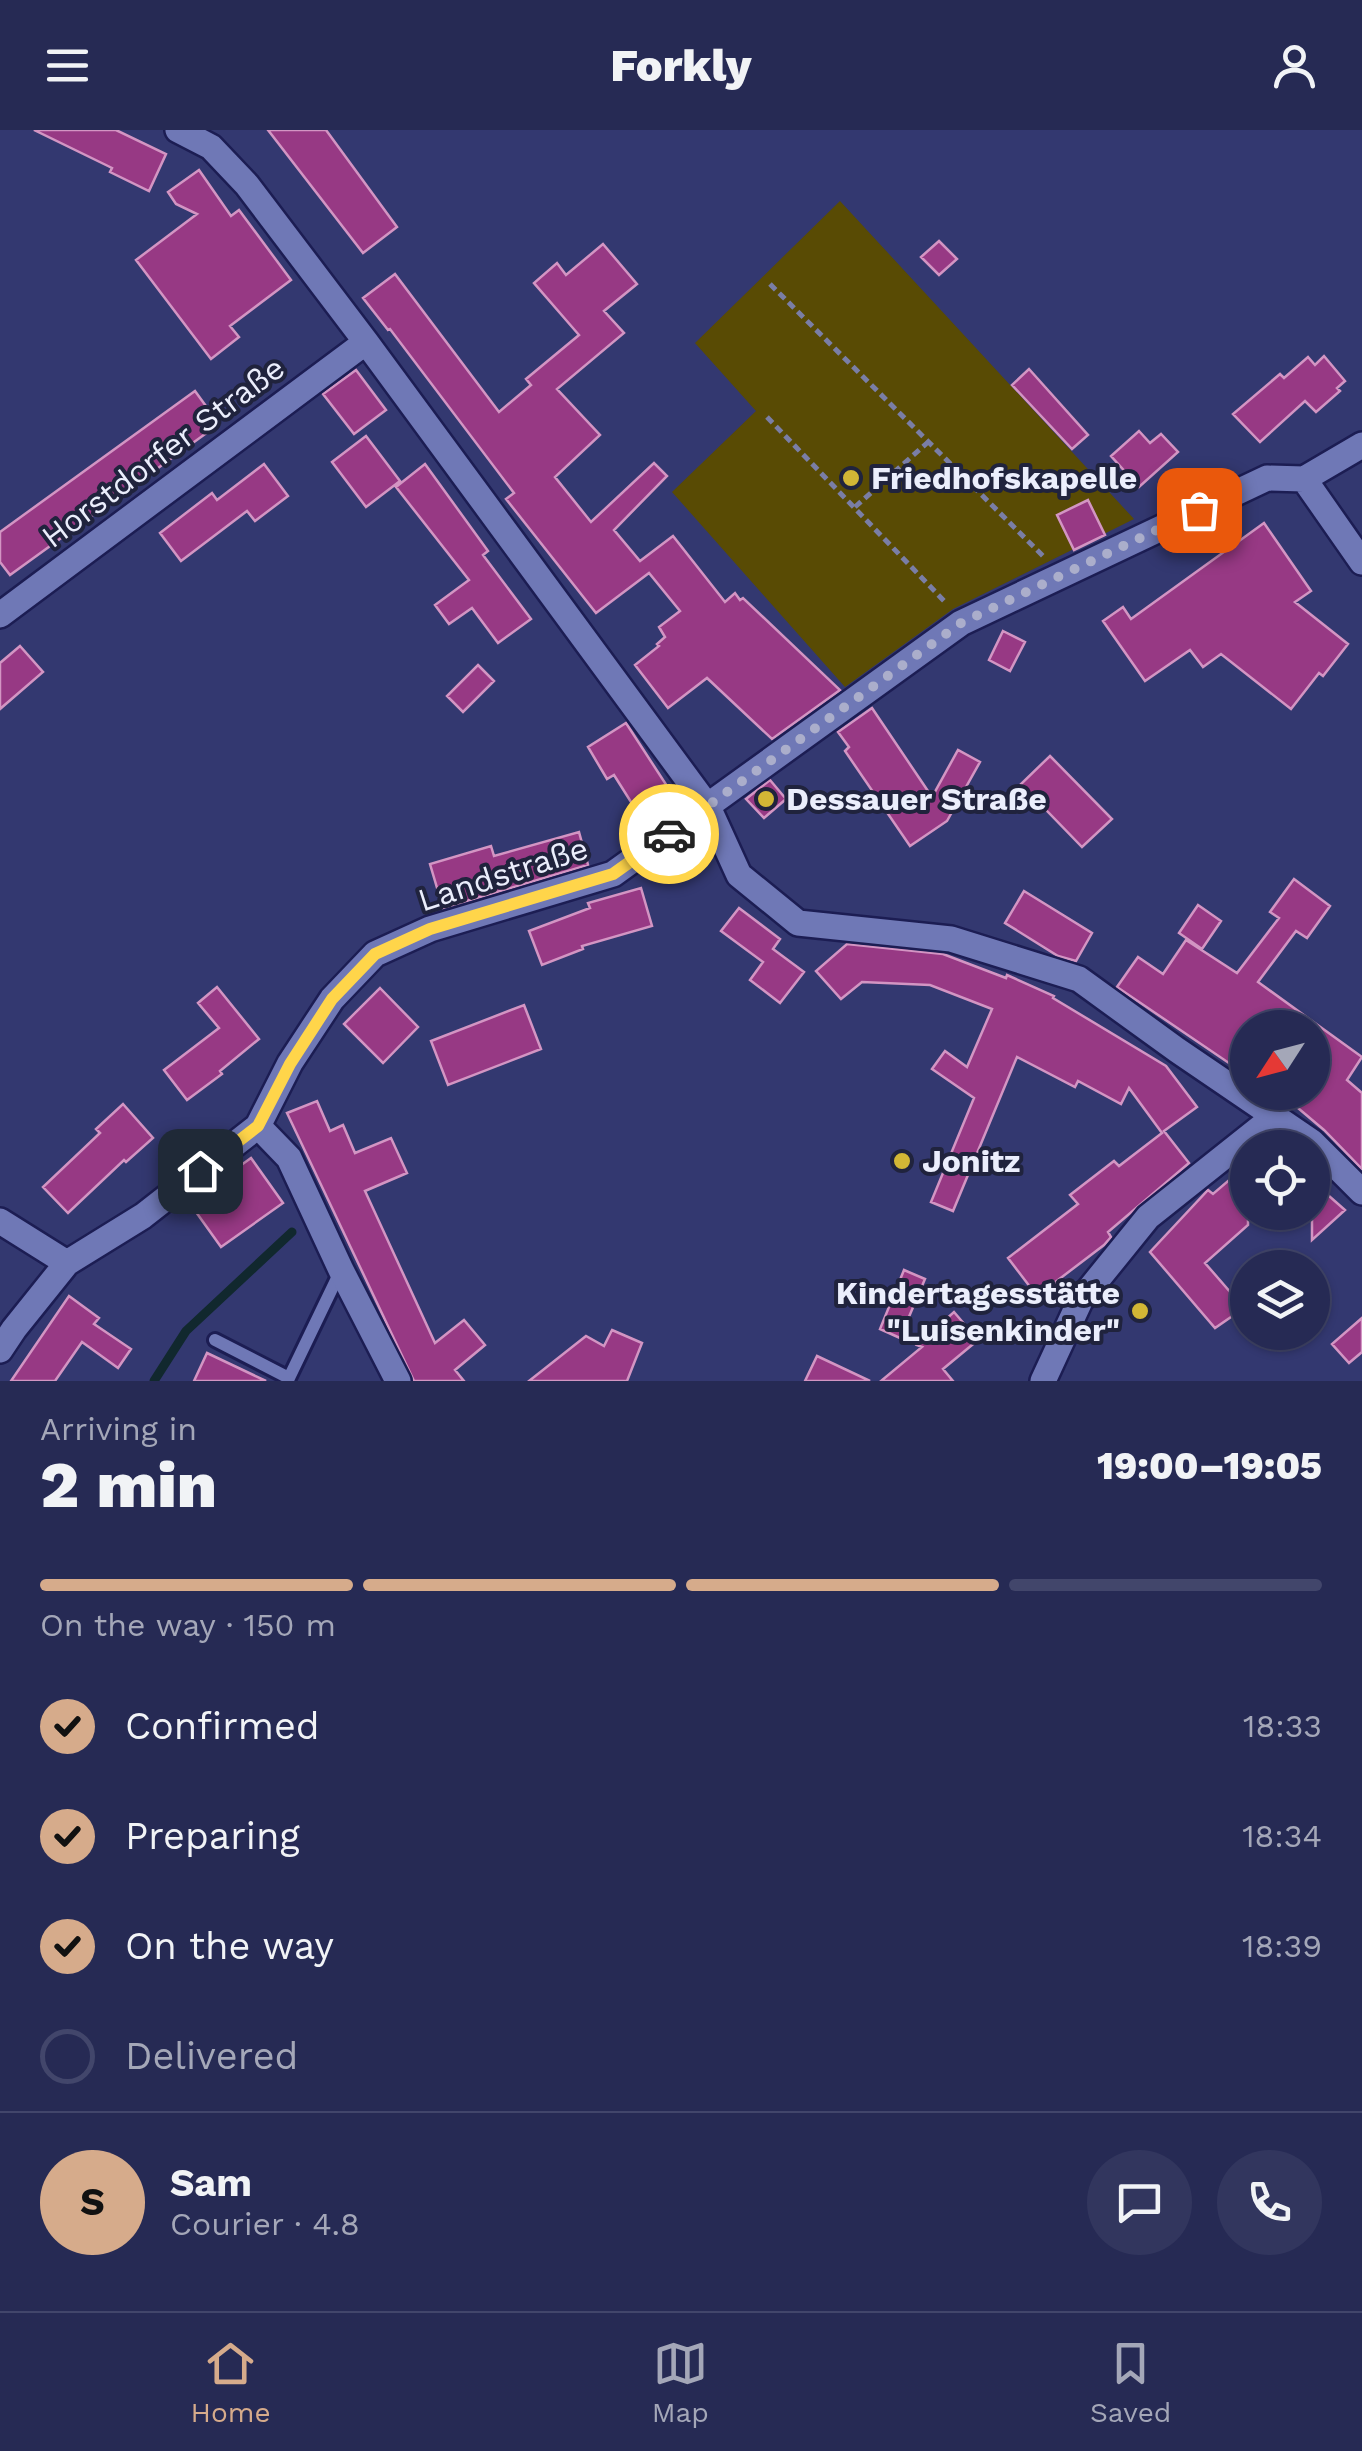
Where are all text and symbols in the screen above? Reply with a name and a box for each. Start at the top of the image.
icon: menu [40,38,95,93]
icon: person [1267,38,1322,93]
text: Forkly [610,39,752,92]
street label: Horstdorfer Straße [34,348,292,556]
place label: Friedhofskapelle [871,459,1137,497]
marker: Friedhofskapelle [840,467,862,489]
pin [1157,468,1242,553]
icon: bag [1172,483,1227,538]
place label: Dessauer Straße [786,780,1047,818]
courier [619,784,719,884]
marker: Dessauer Straße [755,788,777,810]
icon: car [642,807,697,862]
street label: Landstraße [413,829,593,919]
north arrow [1230,1010,1330,1110]
map controls [1230,1010,1330,1350]
pin [158,1129,243,1214]
button: locate [1230,1130,1330,1230]
place label: Jonitz [922,1142,1021,1180]
icon: home [173,1144,228,1199]
marker: Jonitz [891,1150,913,1172]
button: layers [1230,1250,1330,1350]
place label: Kindertagesstätte "Luisenkinder" [836,1274,1120,1349]
marker: Kindertagesstätte "Luisenkinder" [1129,1300,1151,1322]
text: Arriving in [40,1410,197,1448]
text: 19:00–19:05 [1097,1444,1322,1488]
text: 2 min [40,1447,217,1523]
text: On the way · 150 m [40,1606,336,1644]
icon: check [40,1699,95,1754]
text: Confirmed [125,1704,320,1748]
text: 18:33 [1243,1707,1322,1745]
icon: check [40,1809,95,1864]
text: Preparing [125,1814,300,1858]
text: 18:34 [1242,1817,1322,1855]
icon: check [40,1919,95,1974]
text: On the way [125,1924,334,1968]
text: 18:39 [1242,1927,1322,1965]
text: Delivered [125,2034,298,2078]
button: chat [1087,2150,1192,2255]
button: phone [1217,2150,1322,2255]
text: Sam [170,2161,252,2205]
text: S [80,2180,105,2224]
text: Courier · 4.8 [170,2205,360,2243]
tab: Home [191,2336,271,2429]
tab: Map [652,2336,709,2429]
tab: Saved [1090,2336,1171,2429]

